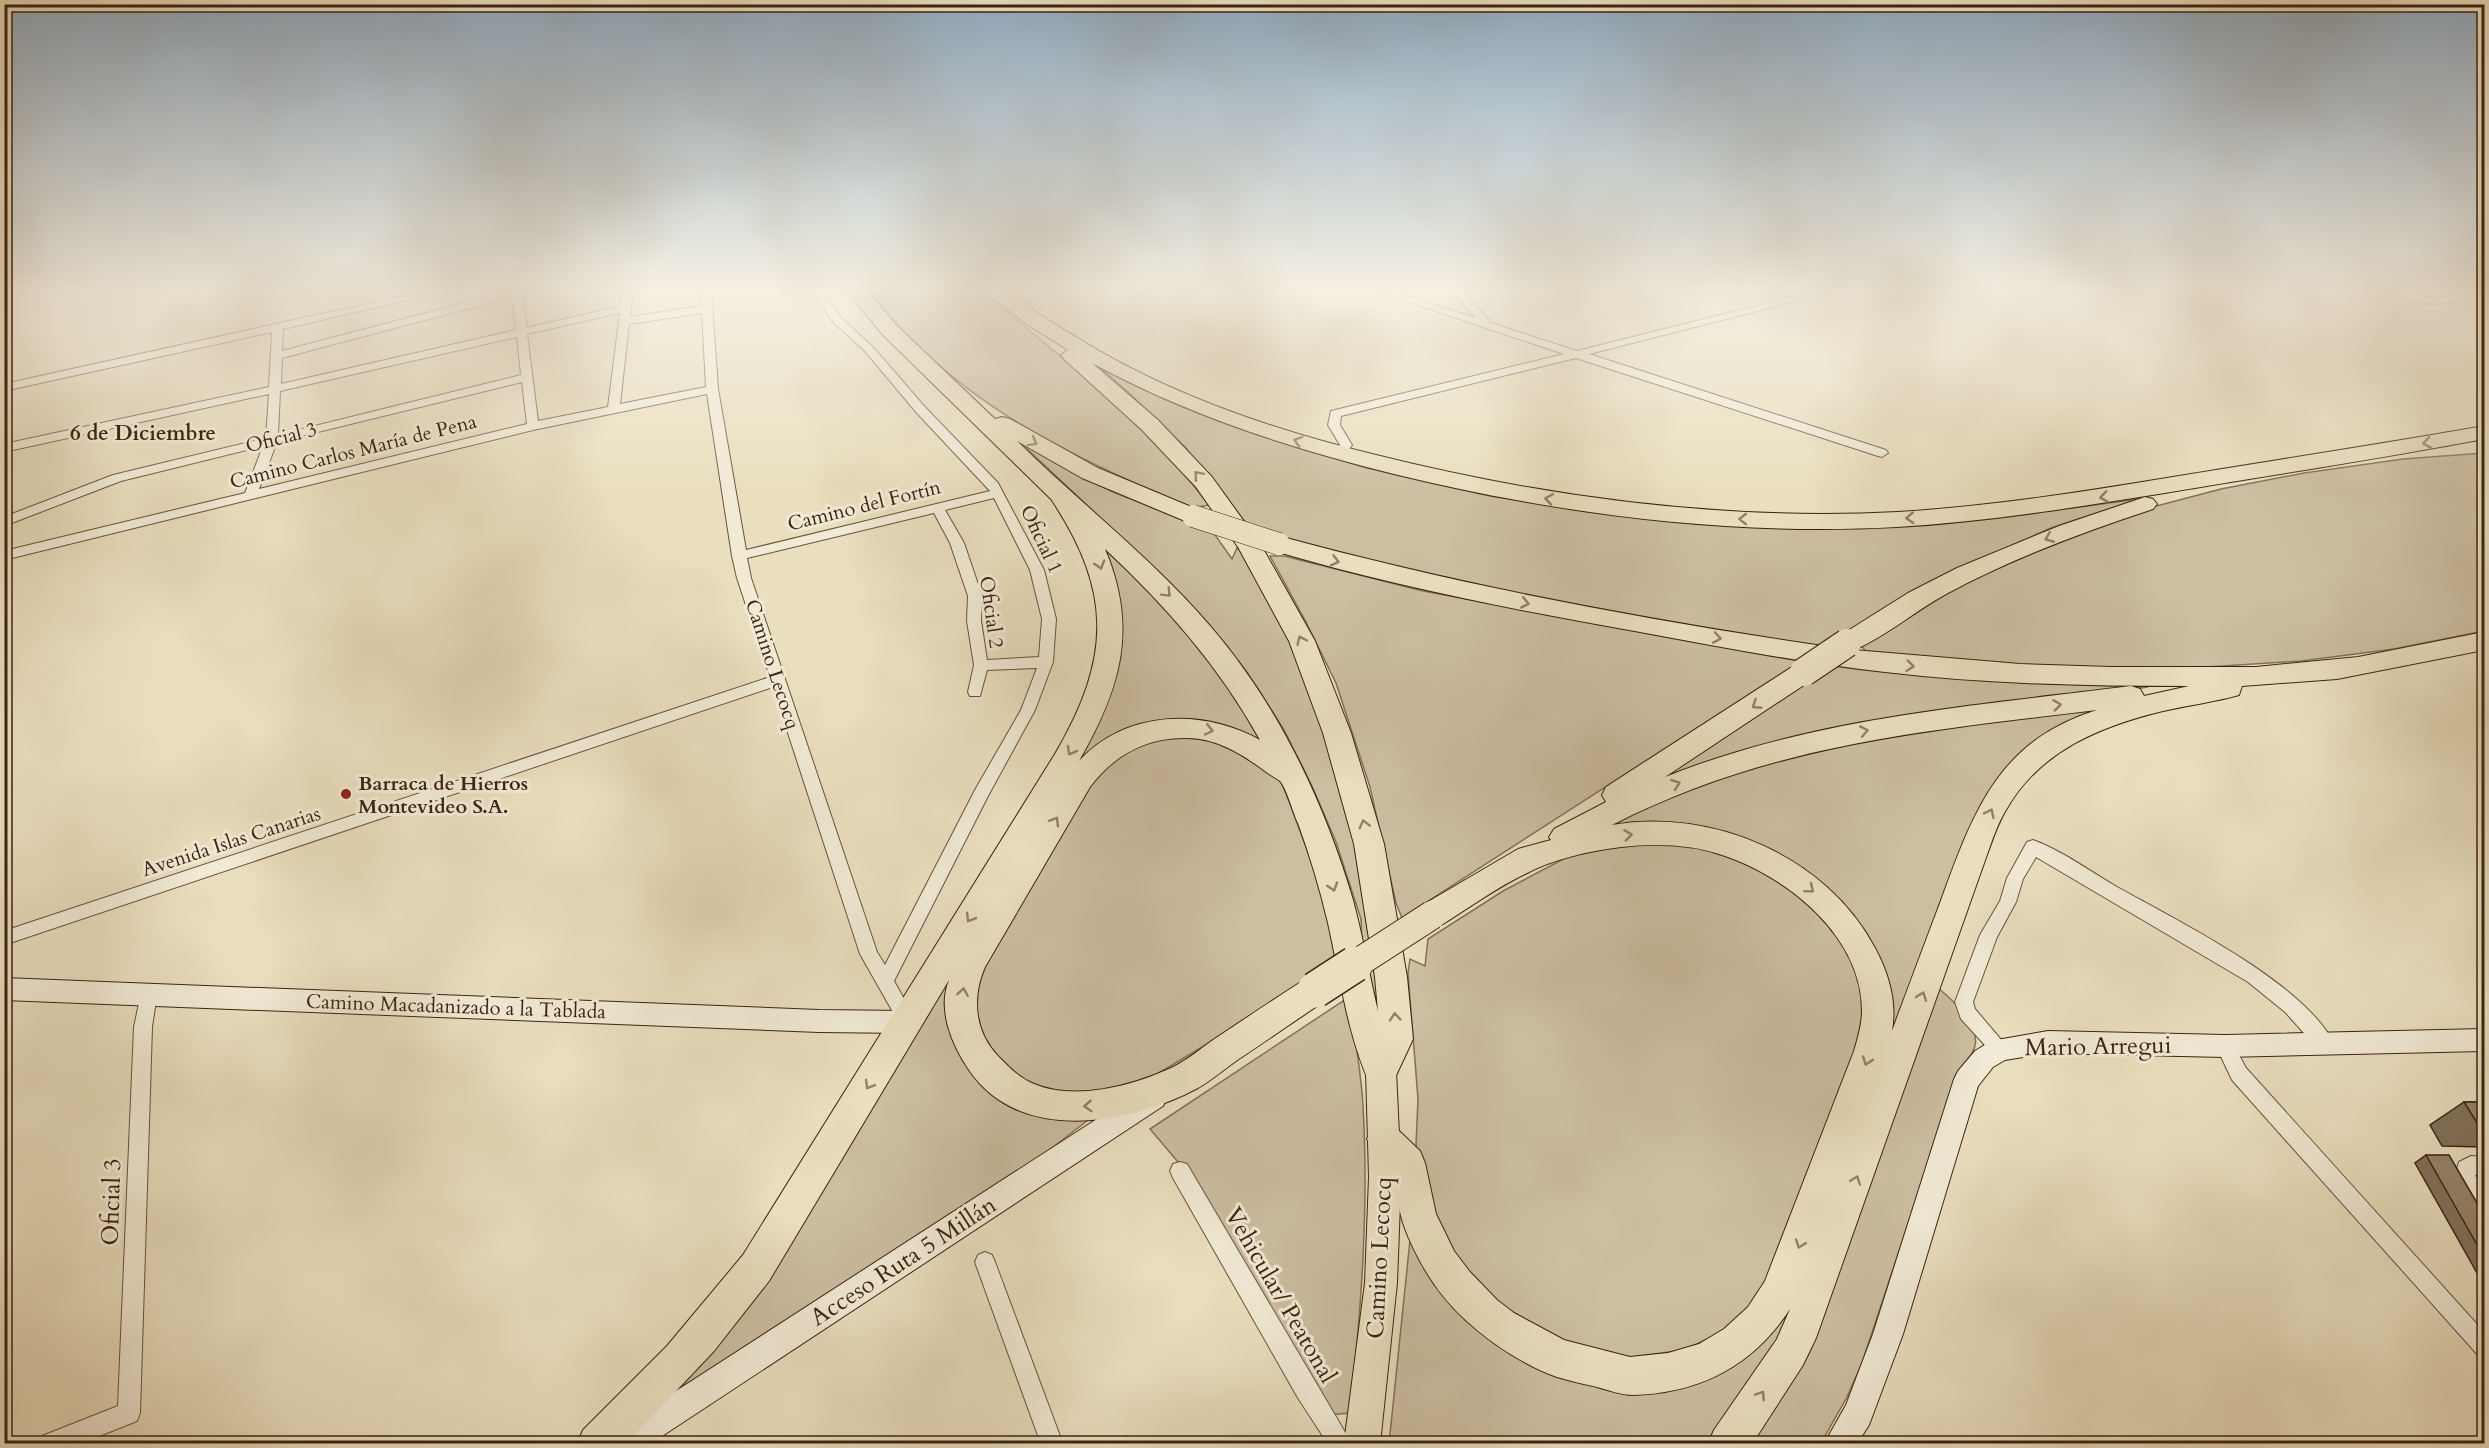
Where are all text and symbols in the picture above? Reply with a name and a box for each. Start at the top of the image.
street label: Camino Carlos María de Pena [227,408,480,495]
street label: Oficial 3 [243,416,320,459]
district label: 6 de Diciembre [70,419,216,448]
one-way arrow [1027,435,1038,446]
one-way arrow [1293,436,1304,448]
one-way arrow [2422,436,2432,449]
one-way arrow [1194,471,1205,482]
street label: Camino del Fortín [785,473,944,538]
one-way arrow [2099,490,2108,502]
one-way arrow [1545,494,1554,506]
street label: Oficial 1 [1014,501,1069,578]
one-way arrow [1739,512,1748,525]
one-way arrow [1906,512,1915,525]
one-way arrow [2044,531,2055,544]
one-way arrow [1330,554,1340,567]
one-way arrow [1093,559,1105,570]
street label: Oficial 2 [973,574,1010,650]
one-way arrow [1159,585,1170,596]
street label: Camino Lecocq [739,596,806,733]
one-way arrow [1520,596,1530,609]
one-way arrow [1712,631,1722,644]
one-way arrow [1296,636,1308,647]
one-way arrow [1906,659,1915,672]
one-way arrow [1751,697,1762,708]
one-way arrow [2052,699,2062,711]
one-way arrow [1204,723,1214,736]
one-way arrow [1859,725,1869,738]
one-way arrow [1066,745,1078,756]
place label: Barraca de Hierros Montevideo S.A. [358,770,528,820]
one-way arrow [1671,778,1681,791]
marker: Barraca de Hierros Montevideo S.A. [339,787,353,801]
street label: Avenida Islas Canarias [138,800,324,883]
one-way arrow [1982,809,1994,820]
one-way arrow [1048,817,1060,827]
one-way arrow [1358,819,1371,829]
one-way arrow [1624,830,1633,842]
one-way arrow [1326,881,1338,892]
one-way arrow [1803,881,1814,892]
one-way arrow [966,912,977,922]
one-way arrow [956,987,968,996]
street label: Camino Macadanizado a la Tablada [306,988,607,1025]
one-way arrow [1914,991,1927,1002]
one-way arrow [1389,1012,1402,1021]
street label: Mario Arregui [2024,1029,2172,1064]
one-way arrow [1862,1055,1875,1066]
one-way arrow [864,1079,876,1089]
one-way arrow [1084,1099,1093,1112]
street label: Oficial 3 [93,1158,130,1246]
one-way arrow [1849,1175,1862,1186]
street label: Camino Lecocq [1359,1176,1400,1340]
street label: Acceso Ruta 5 Millán [804,1189,1003,1334]
street label: Vehicular/ Peatonal [1217,1201,1344,1389]
one-way arrow [1794,1238,1807,1249]
one-way arrow [1754,1391,1765,1402]

